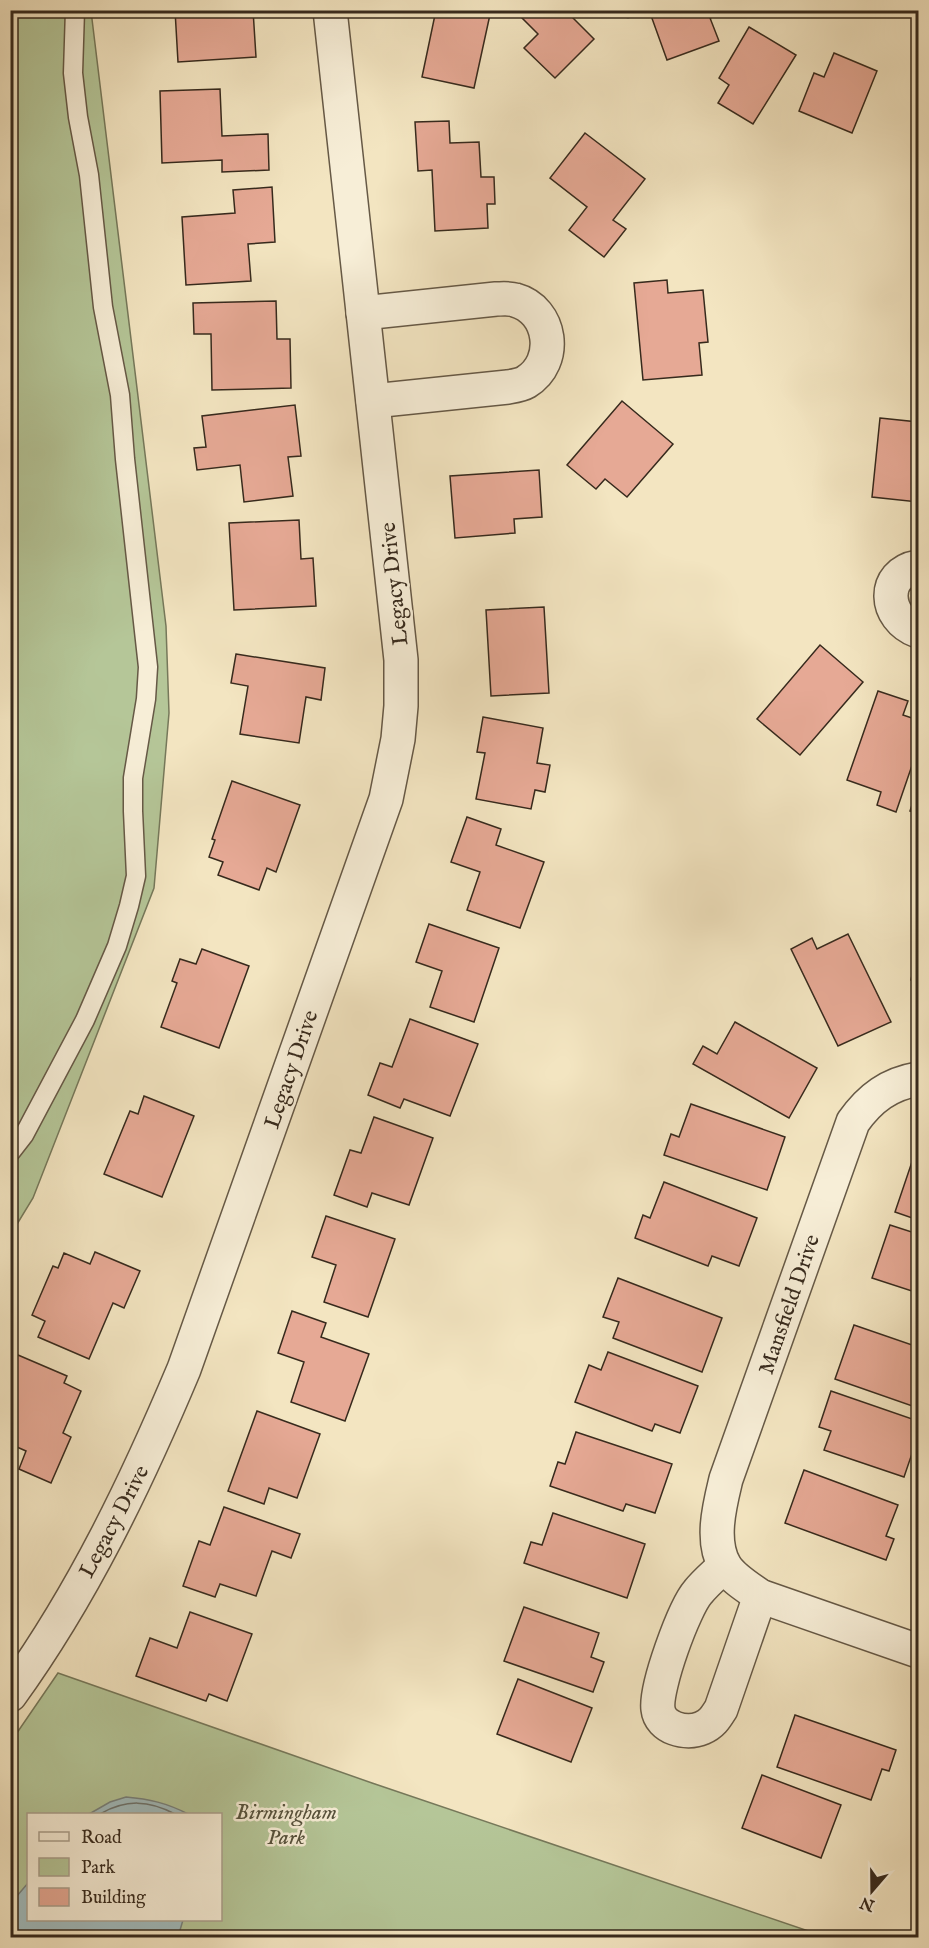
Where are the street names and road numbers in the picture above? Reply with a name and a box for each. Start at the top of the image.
street label: Legacy Drive [375,521,415,647]
street label: Legacy Drive [259,1007,325,1133]
street label: Mansfield Drive [753,1231,827,1378]
street label: Legacy Drive [73,1461,156,1583]

